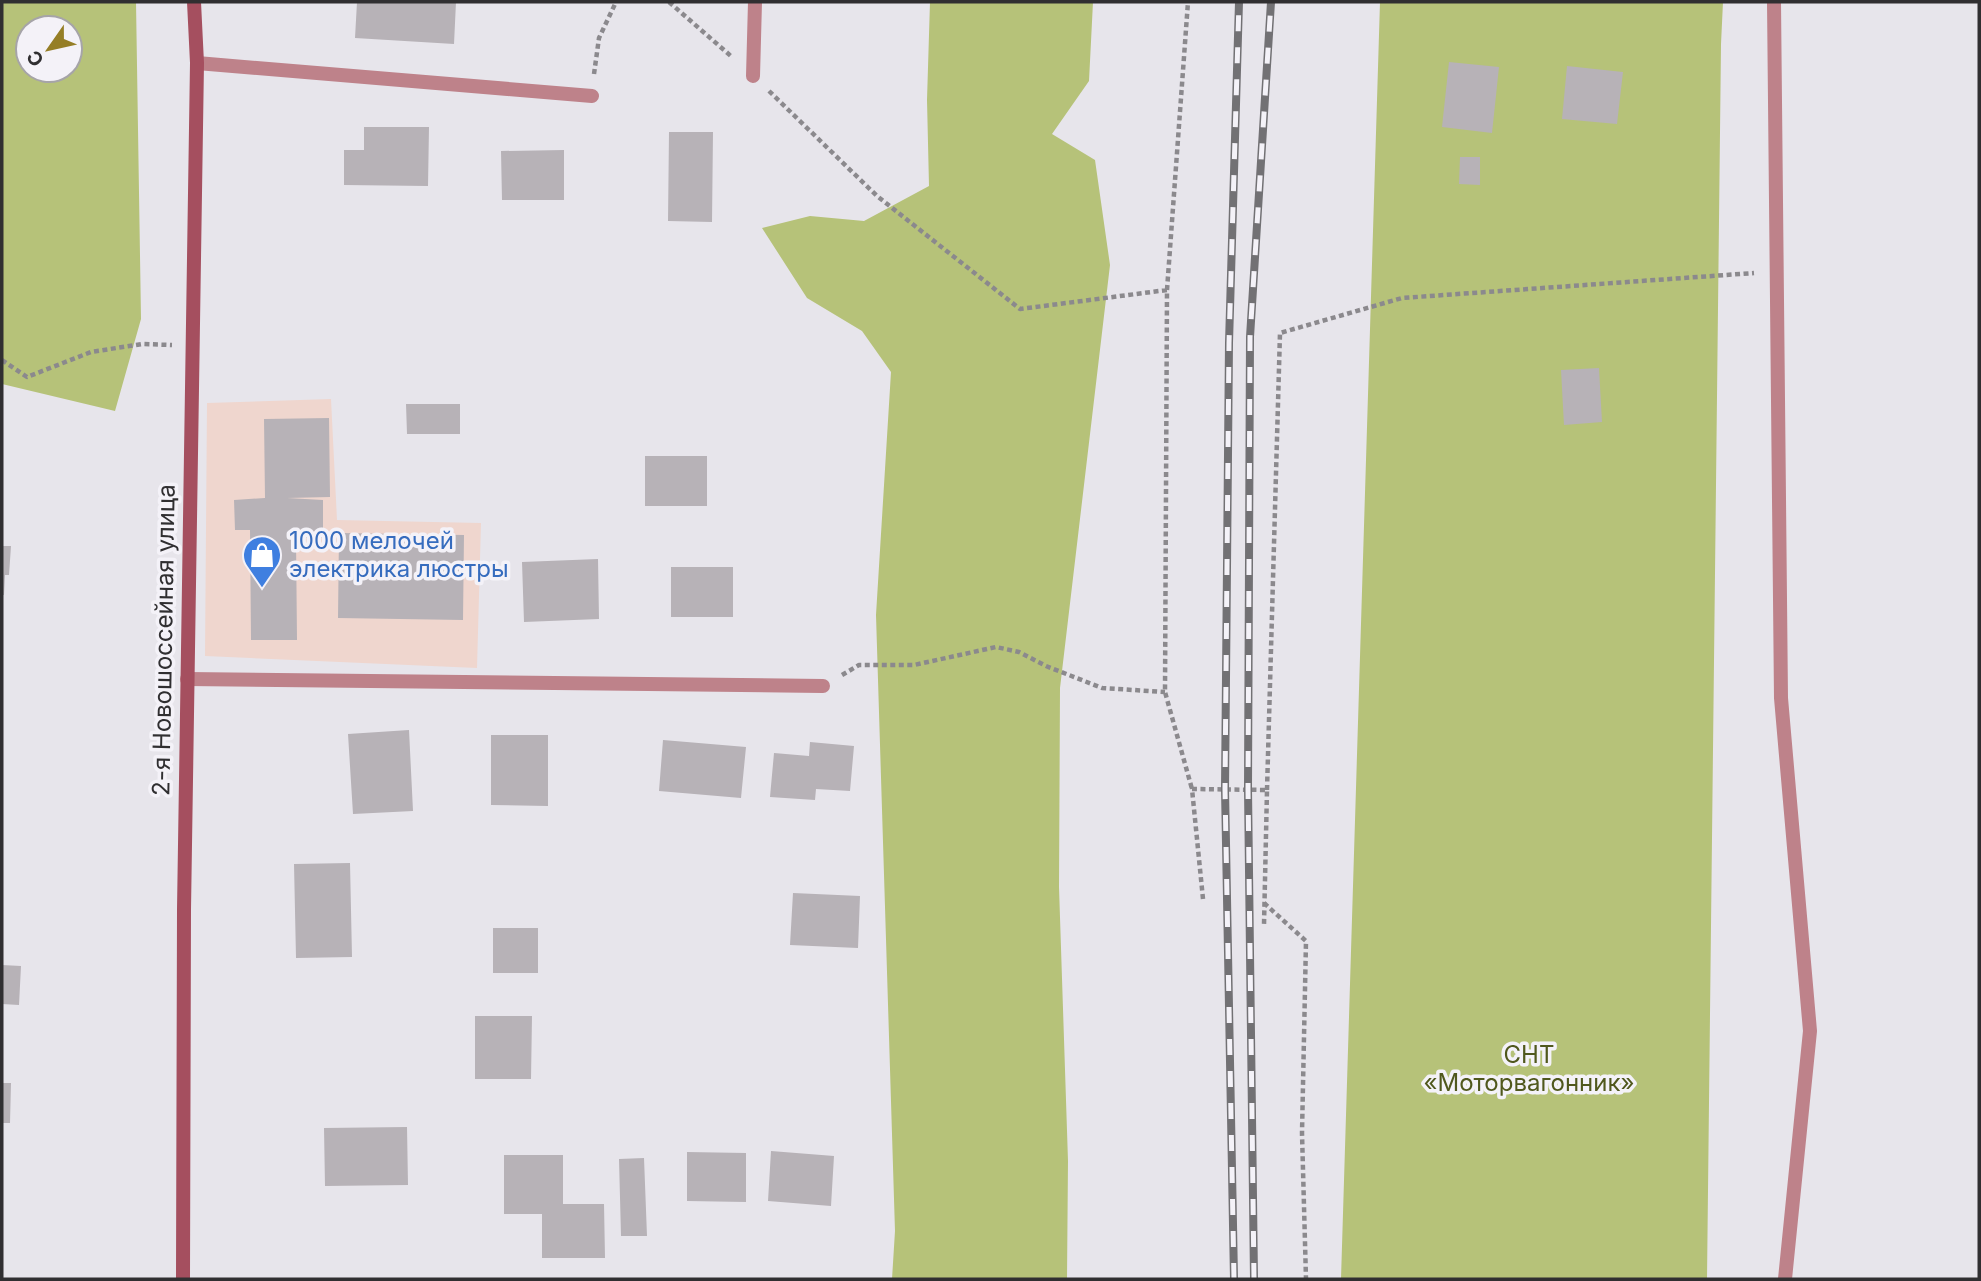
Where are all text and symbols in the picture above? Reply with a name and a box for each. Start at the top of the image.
north arrow [14,14,84,84]
text: С [22,46,49,70]
street label: 2-я Новошоссейная улица [146,484,181,796]
place label: 1000 мелочей электрика люстры [289,526,509,583]
shop icon: 1000 мелочей электрика люстры [241,534,283,589]
park label: СНТ «Моторвагонник» [1424,1040,1634,1097]

